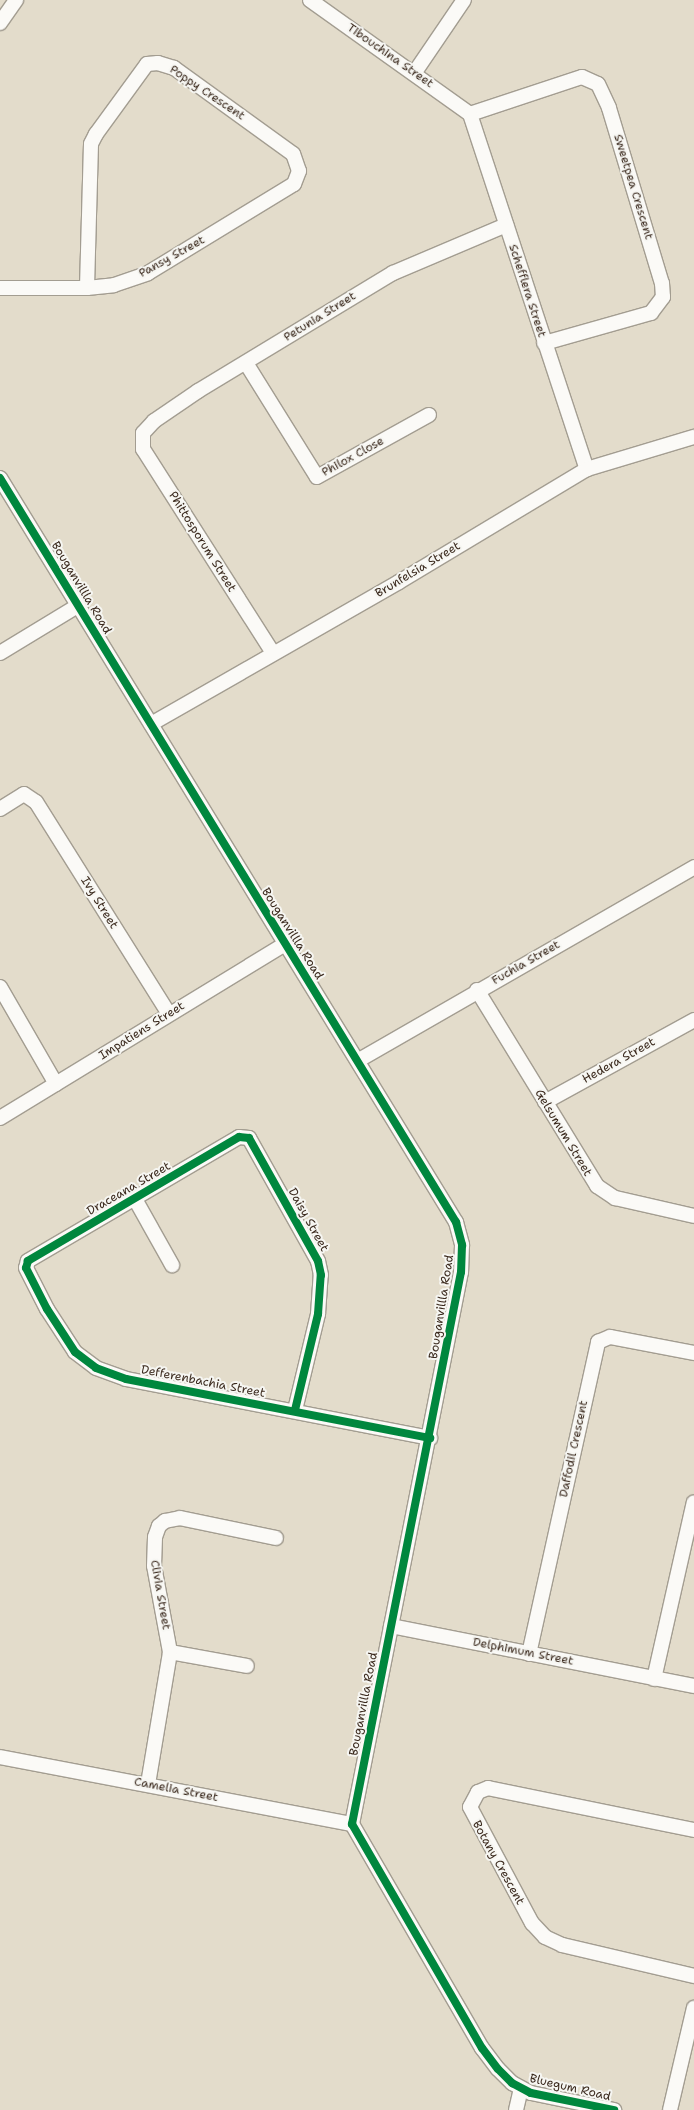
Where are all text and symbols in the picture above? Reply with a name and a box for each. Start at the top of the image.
street label: Tibouchina Street [344,21,436,91]
street label: Poppy Crescent [167,63,247,123]
street label: Sweetpea Crescent [610,133,656,241]
street label: Pansy Street [137,233,207,281]
street label: Schefflera Street [505,243,549,339]
street label: Petunia Street [281,289,359,345]
street label: Philox Close [319,434,387,480]
street label: Phittosporum Street [165,489,239,595]
street label: Bouganvillla Road [48,539,114,637]
street label: Brunfelsia Street [373,539,463,601]
street label: Ivy Street [77,874,121,932]
street label: Bouganvillla Road [258,886,326,982]
street label: Fuchia Street [489,938,563,988]
street label: Impatiens Street [97,999,187,1063]
street label: Hedera Street [580,1035,658,1087]
street label: Gelsumum Street [531,1087,595,1179]
street label: Draceana Street [85,1159,173,1219]
street label: Daisy Street [285,1186,331,1254]
street label: Bouganvillla Road [427,1254,457,1360]
street label: Defferenbachia Street [140,1363,266,1401]
street label: Daffodil Crescent [557,1399,591,1499]
street label: Clivia Street [147,1559,173,1631]
street label: Delphimum Street [471,1635,575,1669]
street label: Bouganvillla Road [347,1651,381,1757]
street label: Camelia Street [133,1775,219,1805]
street label: Botany Crescent [469,1818,527,1908]
street label: Bluegum Road [528,2072,612,2104]

